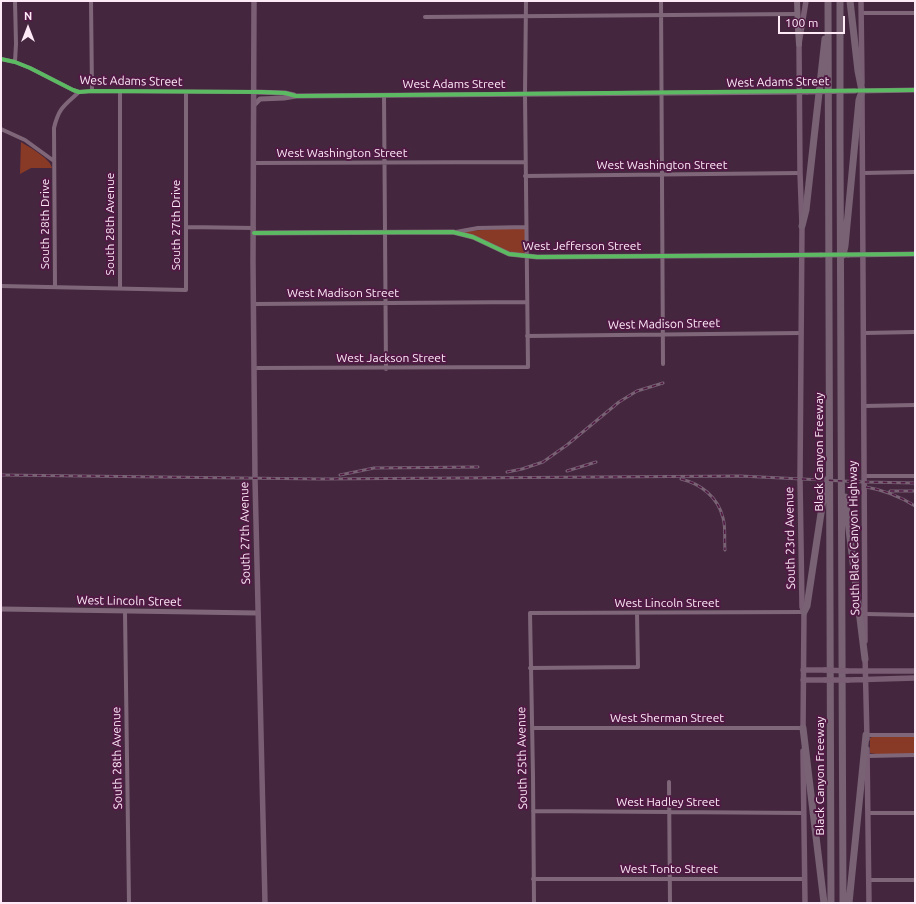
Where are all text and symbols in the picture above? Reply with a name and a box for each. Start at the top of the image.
north arrow [8,8,48,48]
scale bar [780,8,847,34]
text: N [24,10,32,22]
text: 100 m [785,16,818,29]
street label: West Adams Street [79,73,183,89]
street label: West Adams Street [726,74,830,90]
street label: West Adams Street [402,77,506,91]
street label: West Washington Street [277,146,407,160]
street label: West Washington Street [597,158,727,172]
street label: South 28th Avenue [103,173,117,275]
street label: South 28th Drive [38,179,52,269]
street label: South 27th Drive [169,180,183,270]
street label: West Jefferson Street [523,239,641,253]
street label: West Madison Street [287,286,399,300]
street label: West Madison Street [608,316,720,332]
street label: West Jackson Street [336,351,446,365]
street label: Black Canyon Freeway [812,392,826,512]
street label: South Black Canyon Highway [845,461,863,615]
street label: South 27th Avenue [237,482,253,584]
street label: South 23rd Avenue [782,487,798,589]
street label: West Lincoln Street [76,593,182,609]
street label: West Lincoln Street [615,596,719,610]
street label: South 28th Avenue [109,707,125,809]
street label: South 25th Avenue [514,707,530,809]
street label: West Sherman Street [610,711,724,725]
street label: Black Canyon Freeway [813,716,827,836]
street label: West Hadley Street [616,795,720,809]
street label: West Tonto Street [620,862,718,876]

